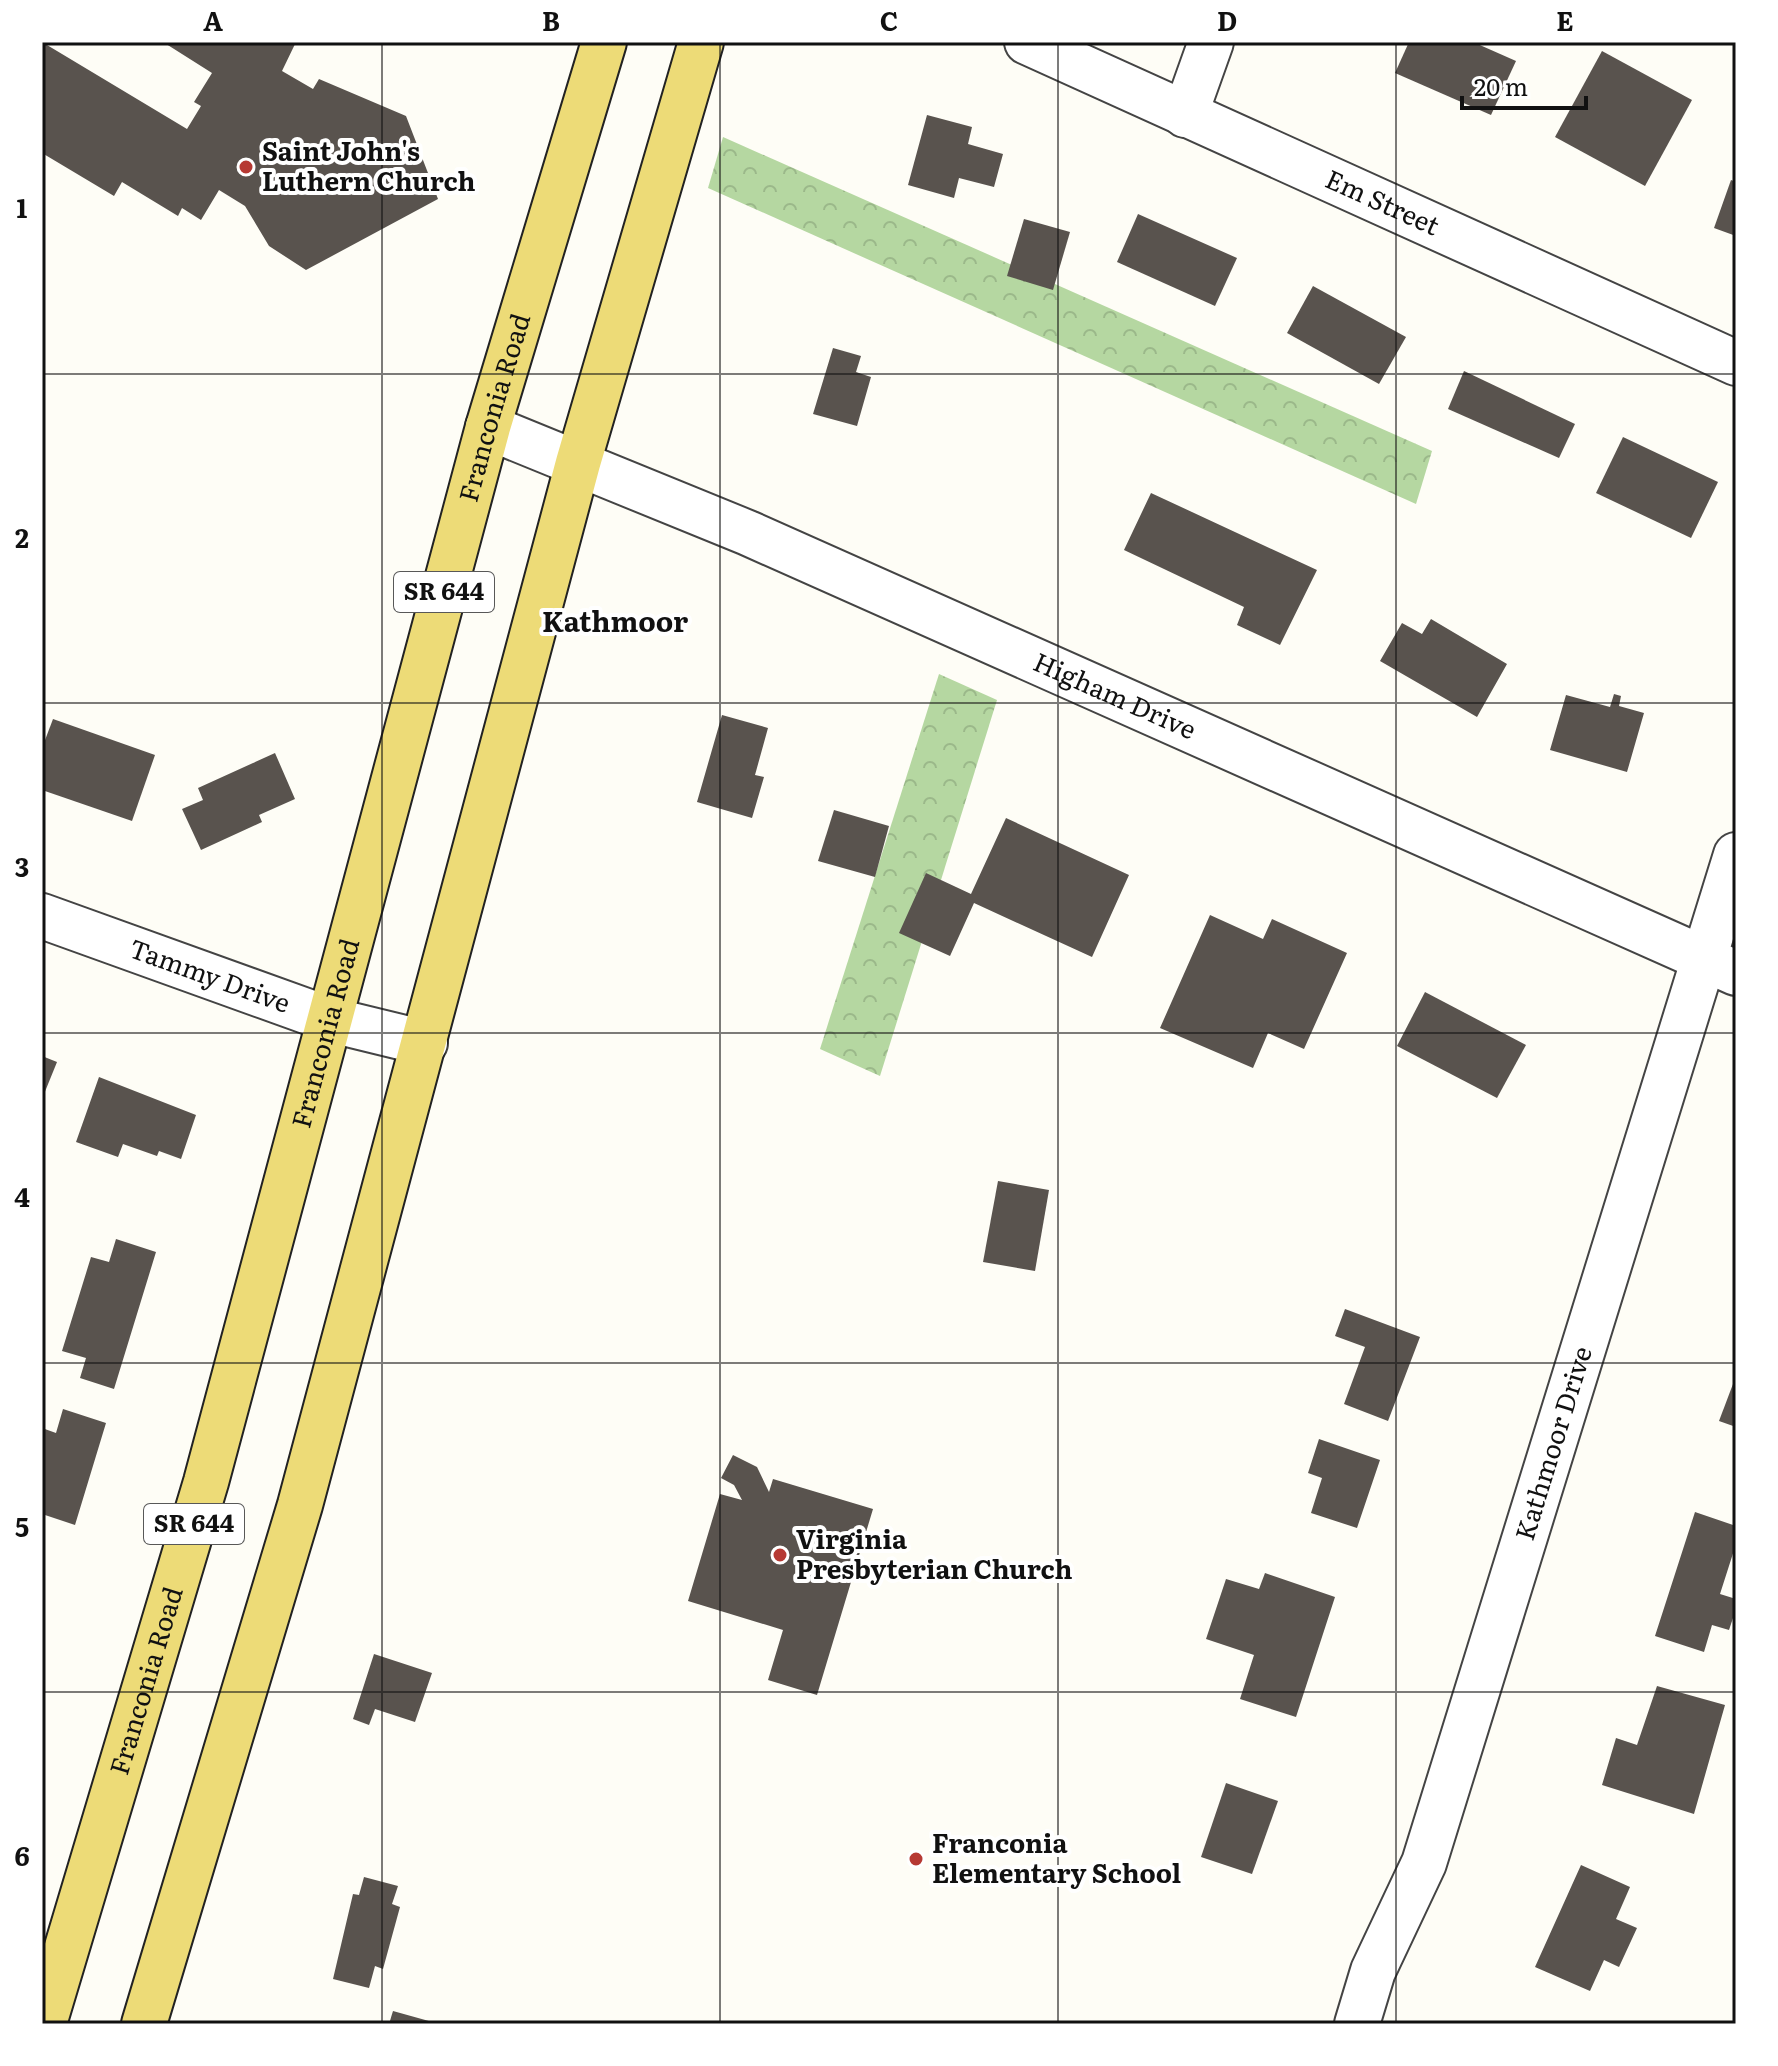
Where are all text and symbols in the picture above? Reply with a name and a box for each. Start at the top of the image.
text: A [203,0,223,39]
text: B [542,0,560,39]
text: C [880,0,898,39]
text: D [1217,0,1237,39]
text: E [1556,0,1574,39]
scale bar [1462,60,1586,110]
text: 20 m [1474,68,1528,103]
place label: Saint John's Luthern Church [262,130,475,199]
marker: Saint John's Luthern Church [237,158,255,176]
street label: Em Street [1320,158,1447,244]
text: 1 [17,187,28,226]
street label: Franconia Road [447,308,538,506]
text: 2 [15,517,29,556]
road number: SR 644 [394,572,494,612]
district label: Kathmoor [542,599,688,641]
street label: Higham Drive [1028,641,1203,747]
text: 3 [15,846,29,885]
street label: Tammy Drive [124,927,296,1021]
street label: Franconia Road [280,934,367,1132]
text: 4 [14,1176,30,1215]
street label: Kathmoor Drive [1503,1341,1600,1545]
road number: SR 644 [144,1504,244,1544]
text: 5 [15,1506,29,1545]
place label: Virginia Presbyterian Church [796,1518,1073,1587]
marker: Virginia Presbyterian Church [771,1546,789,1564]
street label: Franconia Road [98,1581,191,1779]
place label: Franconia Elementary School [932,1822,1181,1891]
text: 6 [14,1835,30,1874]
marker: Franconia Elementary School [907,1850,925,1868]

